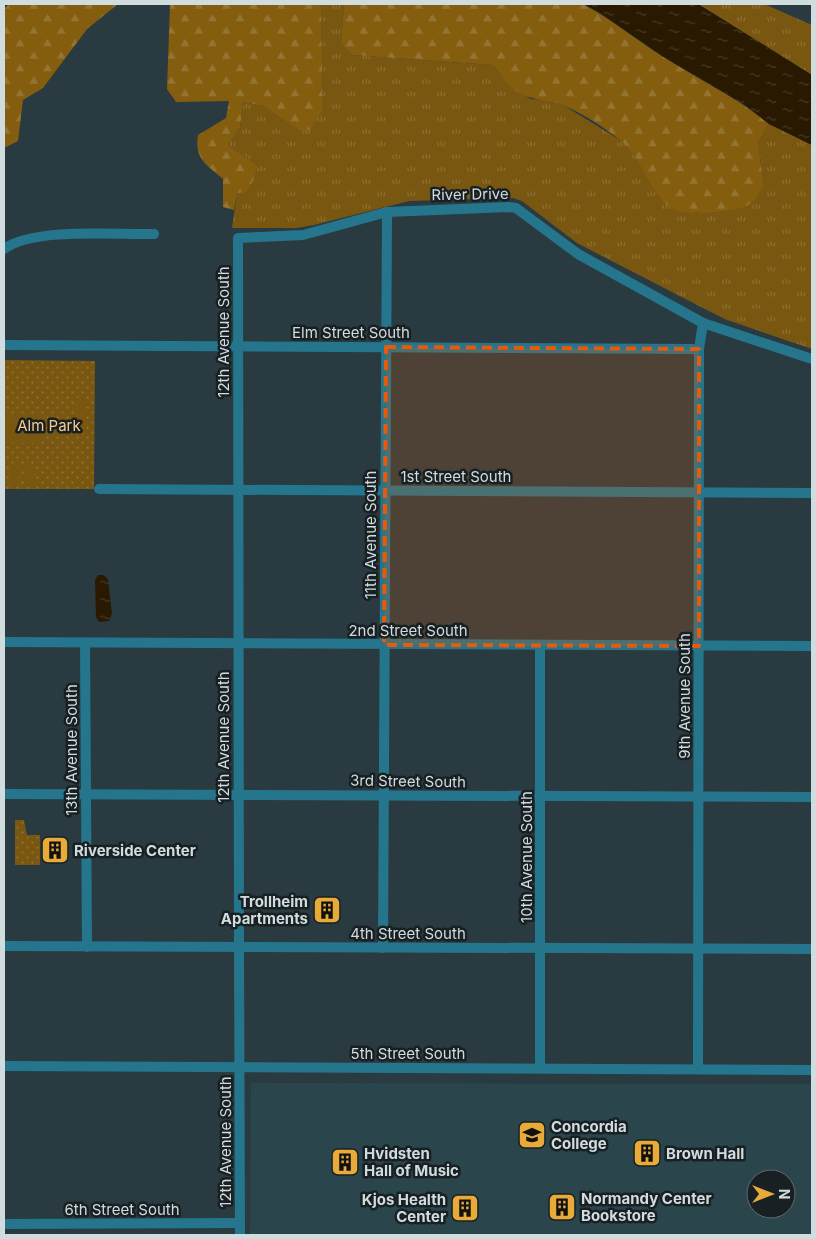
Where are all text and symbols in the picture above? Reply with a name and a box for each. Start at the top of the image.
street label: River Drive [431,184,509,204]
street label: 12th Avenue South [214,266,233,398]
street label: Elm Street South [292,323,410,342]
park label: Alm Park [17,416,81,435]
street label: 1st Street South [401,467,511,486]
street label: 11th Avenue South [361,471,380,599]
street label: 2nd Street South [348,621,468,640]
street label: 9th Avenue South [675,633,694,759]
street label: 12th Avenue South [214,671,233,803]
street label: 13th Avenue South [62,684,81,816]
street label: 3rd Street South [350,770,466,792]
street label: 10th Avenue South [517,791,536,923]
building icon: Riverside Center [40,835,70,865]
place label: Riverside Center [74,841,196,860]
place label: Trollheim Apartments [221,892,308,928]
building icon: Trollheim Apartments [312,895,342,925]
street label: 4th Street South [350,924,466,943]
street label: 5th Street South [351,1044,465,1063]
street label: 12th Avenue South [216,1076,235,1208]
place label: Concordia College [551,1117,627,1153]
school or university icon: Concordia College [517,1120,547,1150]
building icon: Brown Hall [632,1138,662,1168]
place label: Hvidsten Hall of Music [364,1144,459,1180]
place label: Brown Hall [666,1144,744,1163]
building icon: Hvidsten Hall of Music [330,1147,360,1177]
north arrow [746,1169,796,1219]
place label: Normandy Center Bookstore [581,1189,712,1225]
text: N [776,1189,793,1199]
place label: Kjos Health Center [362,1190,446,1226]
building icon: Normandy Center Bookstore [547,1192,577,1222]
building icon: Kjos Health Center [450,1193,480,1223]
street label: 6th Street South [64,1200,180,1219]

